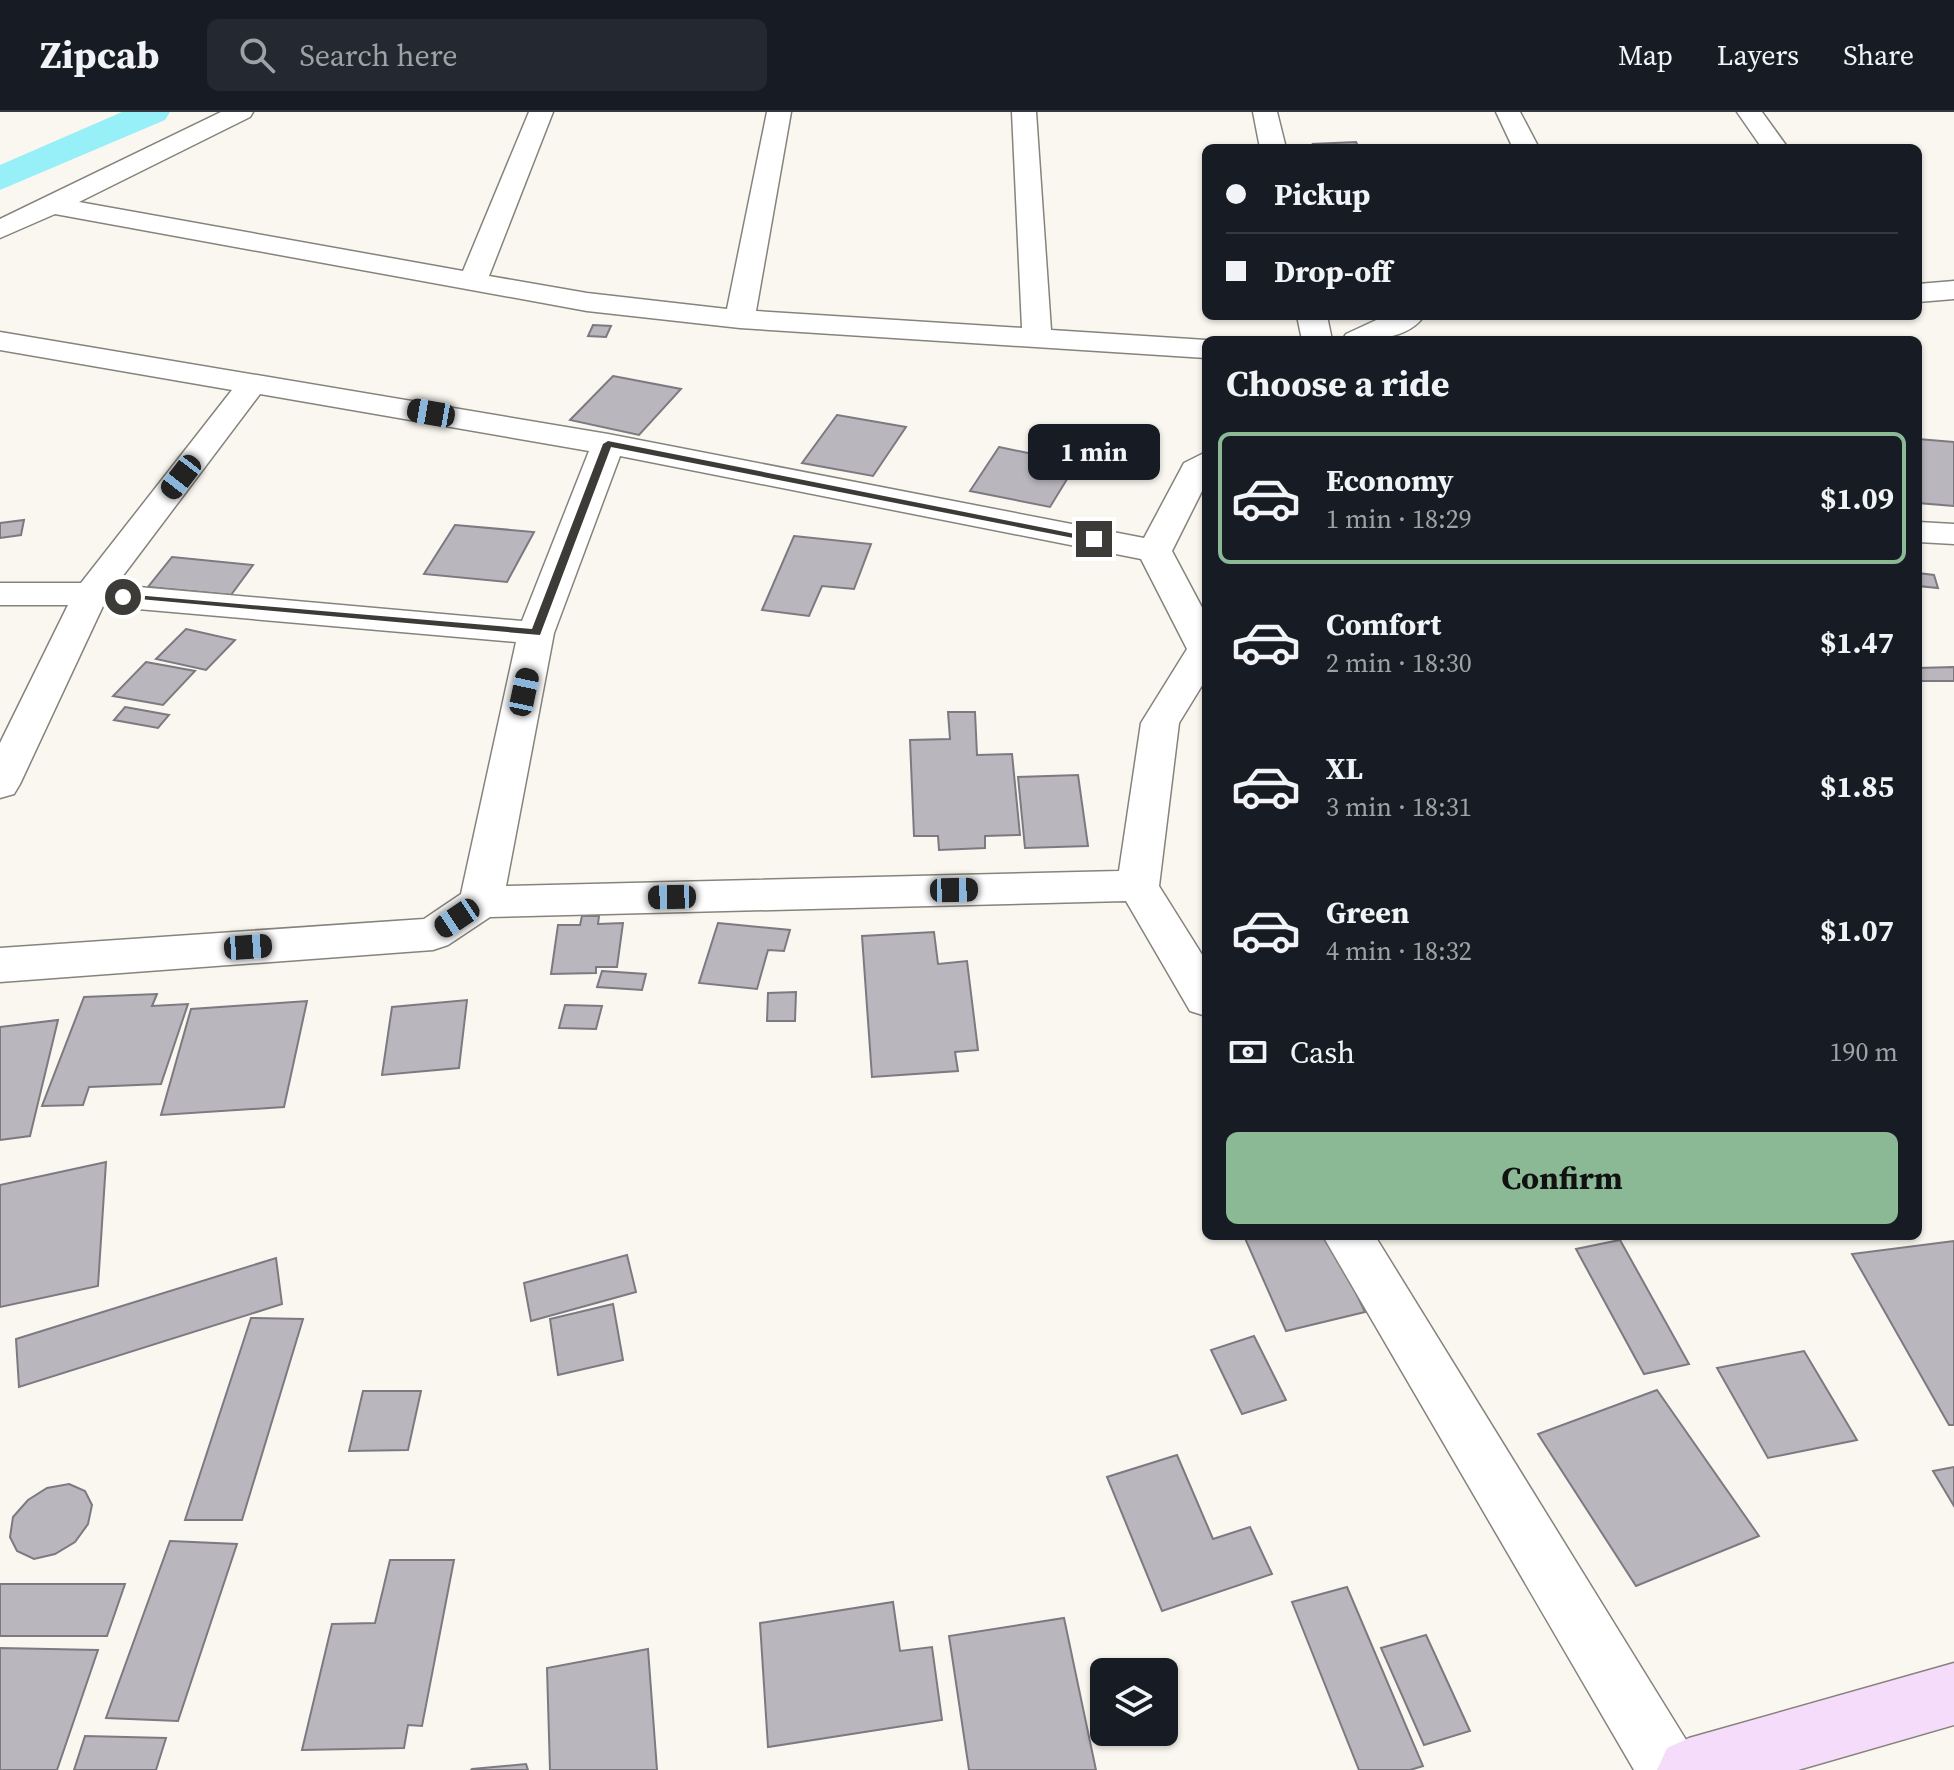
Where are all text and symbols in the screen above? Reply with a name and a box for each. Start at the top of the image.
search box [207,19,767,91]
text: Zipcab [40,29,159,81]
icon: search [235,33,279,77]
text: Search here [299,35,458,76]
text: Map [1618,36,1673,74]
text: Layers [1717,36,1799,74]
text: Share [1843,36,1914,74]
text: Pickup [1274,174,1370,215]
text: Drop-off [1274,251,1392,292]
text: Choose a ride [1226,359,1449,408]
car [405,397,457,429]
callout: 1 min [1028,423,1160,479]
text: 1 min [1060,434,1128,470]
car [157,451,205,503]
text: Economy [1326,460,1454,501]
icon: car [1230,462,1302,534]
text: $1.09 [1820,478,1894,519]
text: 1 min · 18:29 [1326,501,1472,537]
route end [1076,521,1112,557]
route start [105,579,141,615]
text: Comfort [1326,604,1441,645]
icon: car [1230,606,1302,678]
text: $1.47 [1820,622,1894,663]
text: 2 min · 18:30 [1326,645,1472,681]
car [507,666,541,718]
text: XL [1326,748,1363,789]
icon: car [1230,750,1302,822]
text: $1.85 [1820,766,1894,807]
text: 3 min · 18:31 [1326,789,1472,825]
car [930,878,978,902]
car [648,885,696,909]
text: Green [1326,892,1409,933]
icon: car [1230,894,1302,966]
car [430,895,484,941]
text: $1.07 [1820,910,1894,951]
car [223,933,273,961]
text: 4 min · 18:32 [1326,933,1472,969]
icon: cash [1226,1030,1270,1074]
text: Cash [1290,1032,1355,1073]
text: 190 m [1830,1034,1898,1070]
button: Confirm [1226,1132,1898,1224]
map controls [1090,1658,1178,1746]
button: layers [1090,1658,1178,1746]

